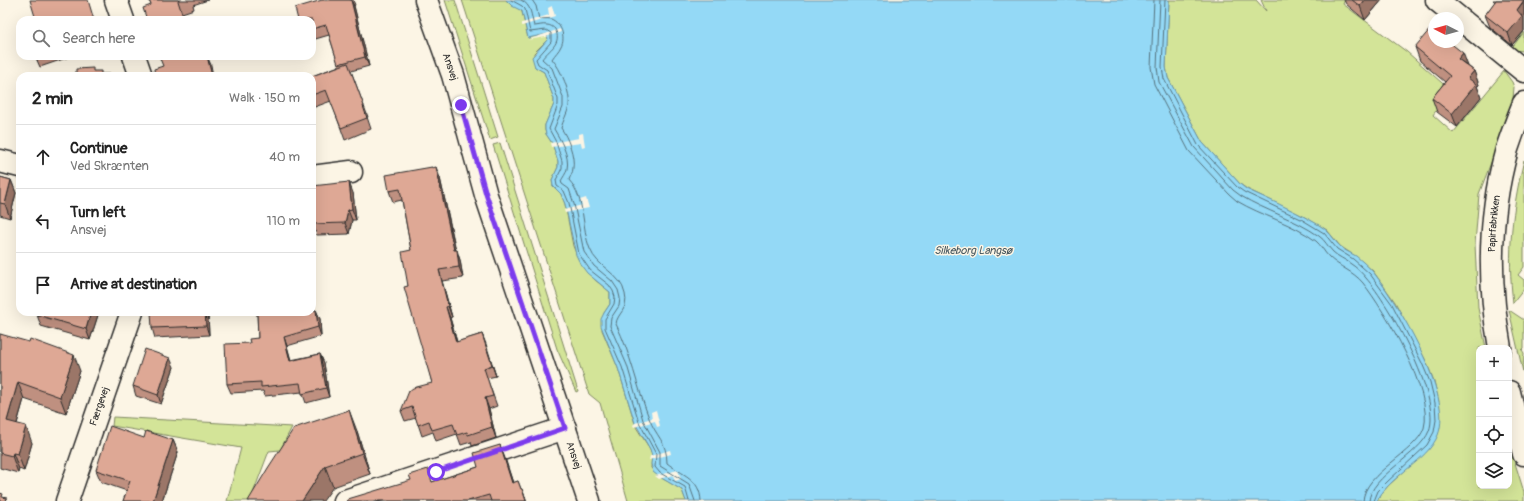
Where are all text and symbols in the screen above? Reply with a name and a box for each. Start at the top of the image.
north arrow [1428,12,1464,48]
search box [16,16,316,60]
icon: search [30,27,52,49]
text: Search here [62,29,135,48]
street label: Ansvej [440,52,460,82]
text: 2 min [32,88,73,109]
text: Walk · 150 m [229,90,300,106]
route end [452,96,470,114]
text: Continue [70,139,128,158]
icon: ahead [32,146,54,168]
text: 40 m [269,149,300,165]
text: Ved Skrænten [70,158,149,174]
street label: Papirfabrikken [1486,194,1503,252]
text: Turn left [70,203,126,222]
icon: left [32,210,54,232]
text: 110 m [267,213,300,229]
text: Ansvej [70,222,107,238]
water label: Silkeborg Langsø [934,244,1014,257]
icon: arrive [32,274,54,296]
text: Arrive at destination [70,275,197,294]
map controls [1476,345,1512,489]
button: + [1476,345,1512,381]
button: − [1476,381,1512,417]
street label: Færgevej [87,385,112,427]
button: locate [1476,417,1512,453]
street label: Ansvej [563,440,584,471]
button: layers [1476,453,1512,489]
route start [427,463,445,481]

